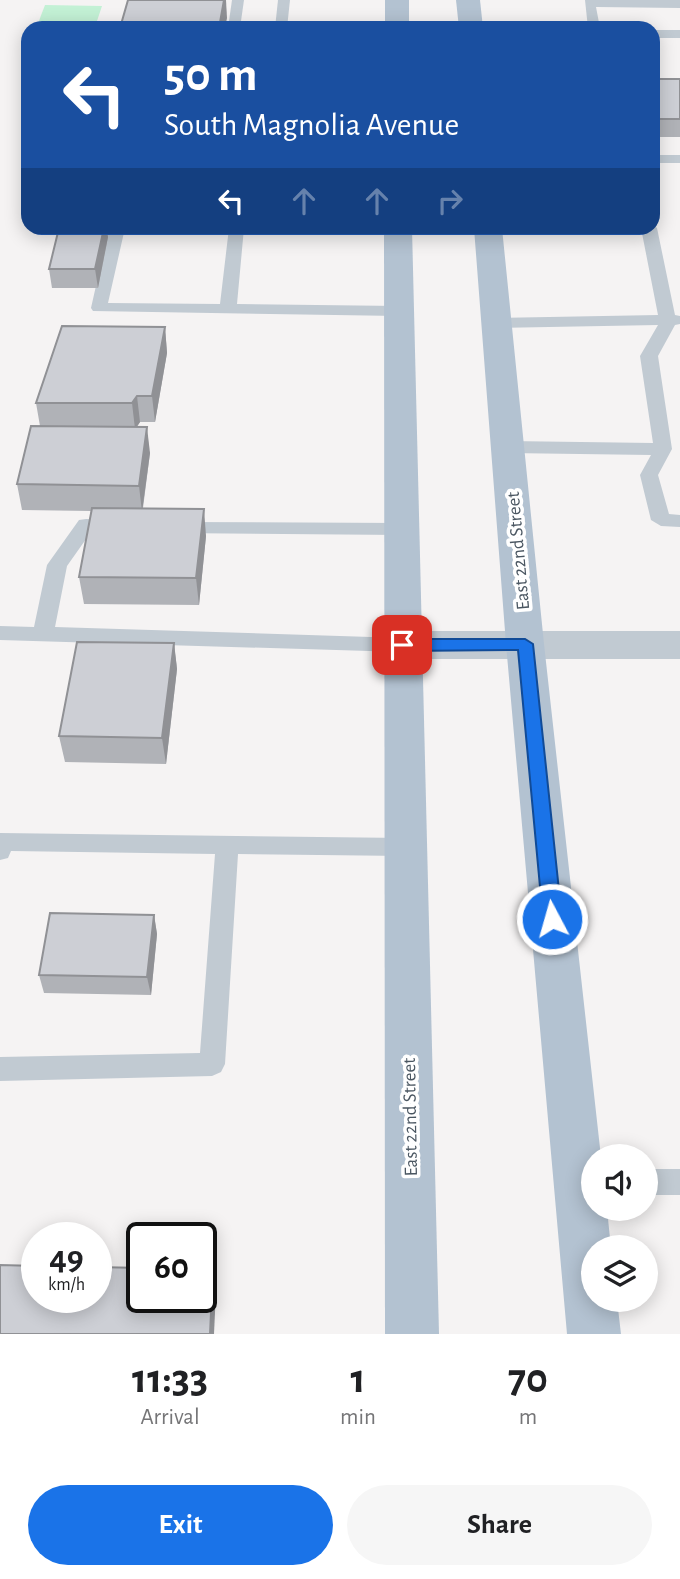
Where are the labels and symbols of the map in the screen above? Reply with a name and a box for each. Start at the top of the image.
street label: East 22nd Street [504,491,533,611]
pin [372,615,432,675]
position arrow [515,882,589,956]
street label: East 22nd Street [400,1058,421,1176]
speed limit sign: 60 [126,1222,217,1313]

